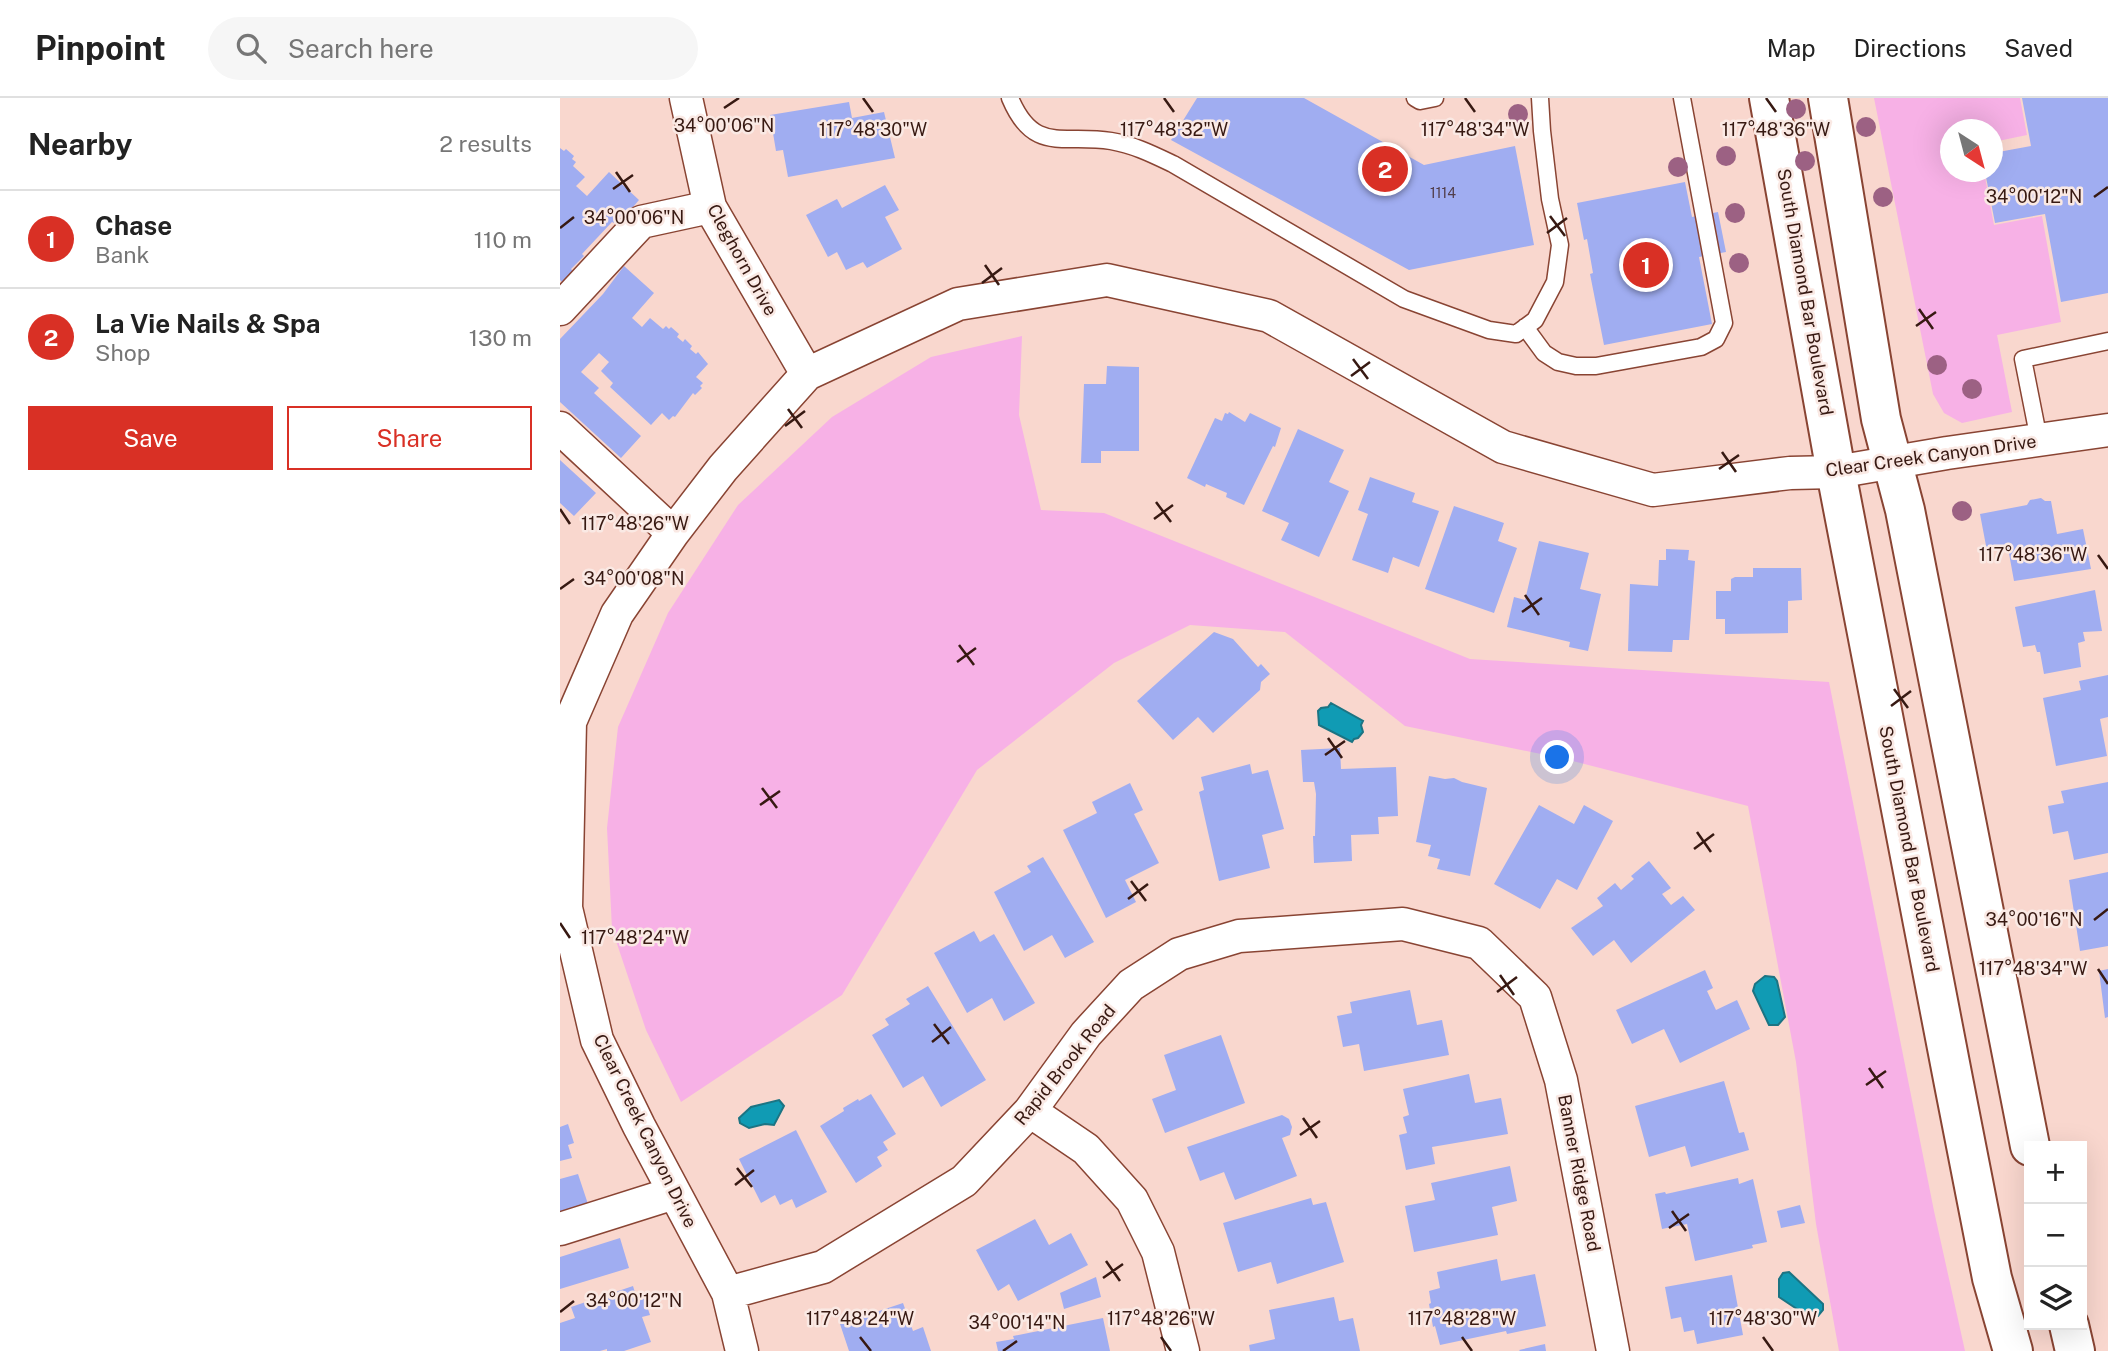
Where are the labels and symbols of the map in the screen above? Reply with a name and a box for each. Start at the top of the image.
text: 34°00'06"N [674,115,774,136]
text: 117°48'30"W [819,119,927,140]
text: 117°48'32"W [1120,119,1228,140]
text: 117°48'34"W [1421,119,1529,140]
text: 117°48'36"W [1722,119,1830,140]
north arrow [1940,119,2003,182]
pin: 2 [1362,143,1408,195]
street label: South Diamond Bar Boulevard [1773,167,1838,417]
house number: 1114 [1430,185,1456,201]
text: 34°00'12"N [1986,186,2082,207]
street label: Cleghorn Drive [703,200,782,319]
text: 34°00'06"N [584,207,684,228]
pin: 1 [1623,239,1669,291]
street label: Clear Creek Canyon Drive [1824,430,2038,481]
text: 117°48'26"W [581,513,689,534]
text: 117°48'36"W [1979,544,2087,565]
text: 34°00'08"N [583,568,685,589]
street label: South Diamond Bar Boulevard [1875,724,1944,974]
your location [1540,740,1574,774]
text: 34°00'16"N [1985,909,2083,930]
text: 117°48'24"W [581,927,689,948]
text: 117°48'34"W [1979,958,2087,979]
street label: Rapid Brook Road [1010,1000,1120,1129]
street label: Clear Creek Canyon Drive [589,1031,702,1231]
street label: Banner Ridge Road [1554,1093,1605,1253]
text: 34°00'12"N [586,1290,682,1311]
text: 117°48'24"W [806,1308,914,1329]
text: 117°48'26"W [1107,1308,1215,1329]
text: 117°48'28"W [1408,1308,1516,1329]
text: 117°48'30"W [1709,1308,1817,1329]
text: 34°00'14"N [968,1312,1066,1333]

